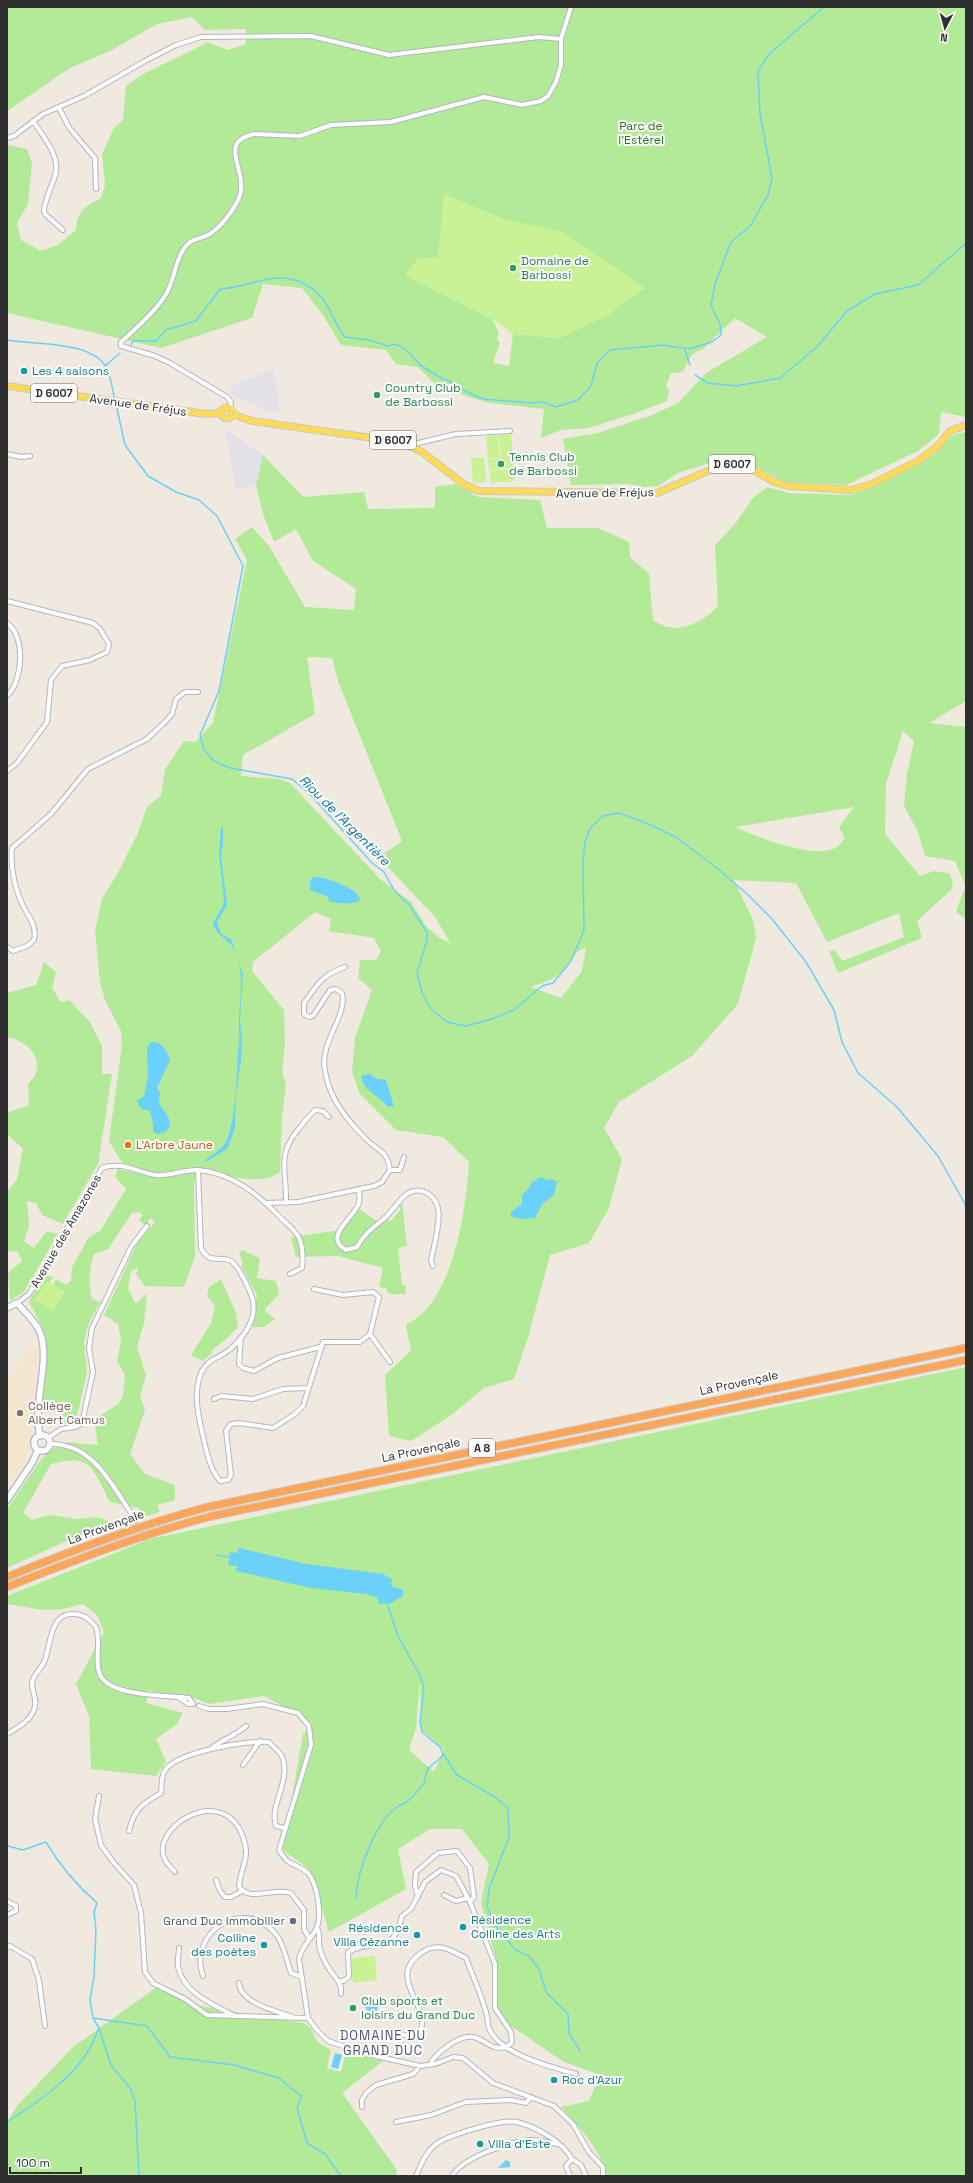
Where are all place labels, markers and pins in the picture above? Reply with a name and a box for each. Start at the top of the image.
place label: Domaine de Barbossi [521,253,589,283]
marker: Domaine de Barbossi [508,263,518,273]
place label: Les 4 saisons [32,363,109,379]
marker: Les 4 saisons [19,366,29,376]
place label: Country Club de Barbossi [385,380,461,410]
marker: Country Club de Barbossi [372,390,382,400]
place label: Tennis Club de Barbossi [509,449,577,479]
marker: Tennis Club de Barbossi [496,459,506,469]
place label: L'Arbre Jaune [136,1137,213,1153]
marker: L'Arbre Jaune [123,1140,133,1150]
place label: Collège Albert Camus [28,1398,105,1428]
marker: Collège Albert Camus [15,1408,25,1418]
place label: Résidence Colline des Arts [471,1912,561,1942]
place label: Grand Duc Immobilier [163,1913,285,1929]
marker: Grand Duc Immobilier [288,1916,298,1926]
place label: Résidence Villa Cézanne [333,1920,409,1950]
marker: Résidence Colline des Arts [458,1922,468,1932]
place label: Colline des poètes [191,1930,256,1960]
marker: Résidence Villa Cézanne [412,1930,422,1940]
marker: Colline des poètes [259,1940,269,1950]
place label: Club sports et loisirs du Grand Duc [361,1993,475,2023]
marker: Club sports et loisirs du Grand Duc [348,2003,358,2013]
place label: Roc d'Azur [562,2072,623,2088]
marker: Roc d'Azur [549,2075,559,2085]
place label: Villa d'Este [488,2136,550,2152]
marker: Villa d'Este [475,2139,485,2149]

